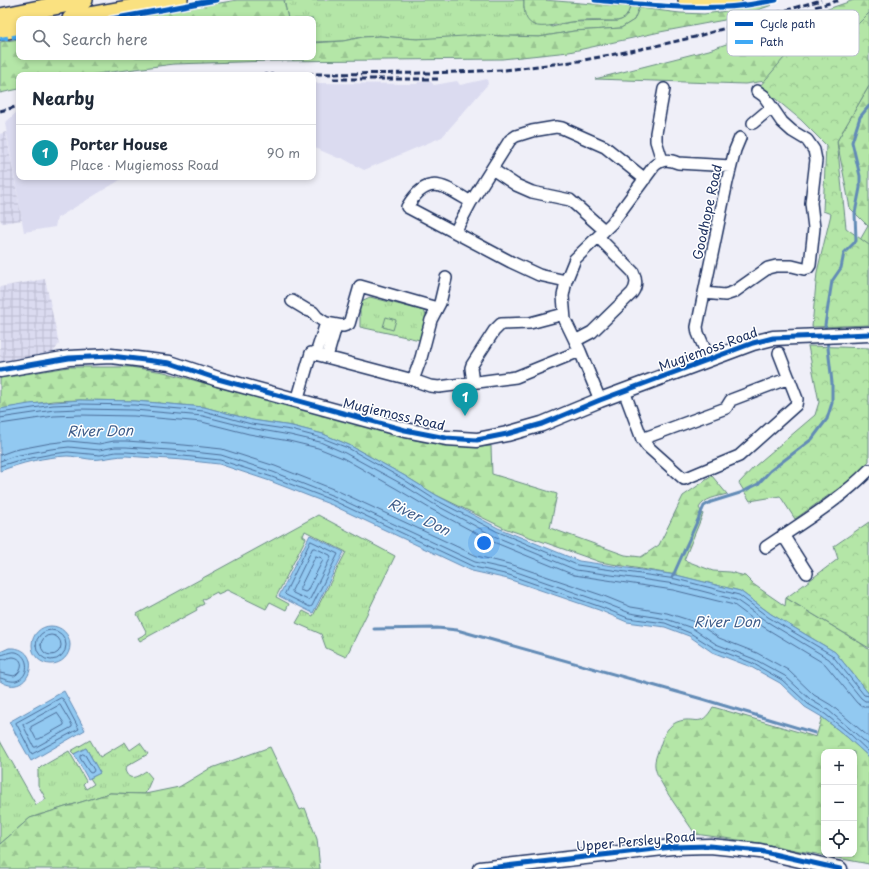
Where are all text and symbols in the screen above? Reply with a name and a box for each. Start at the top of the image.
legend [727,10,859,56]
text: Cycle path [760,15,815,32]
search box [16,16,316,60]
icon: search [30,27,52,49]
text: Search here [62,27,148,50]
text: Path [760,33,784,50]
text: Nearby [32,85,94,111]
text: Porter House [70,132,168,155]
text: 1 [42,143,48,162]
text: 90 m [267,143,300,162]
text: Place · Mugiemoss Road [70,155,219,174]
street label: Goodhope Road [687,162,726,261]
street label: Mugiemoss Road [656,322,760,375]
pin: 1 [452,383,478,416]
street label: Mugiemoss Road [341,393,447,434]
water label: River Don [67,419,134,442]
water label: River Don [385,493,454,541]
your location [474,533,494,553]
water label: River Don [694,611,761,632]
map controls [821,749,857,857]
button: + [821,749,857,785]
button: − [821,785,857,821]
button: locate [821,821,857,857]
street label: Upper Persley Road [575,826,697,855]

